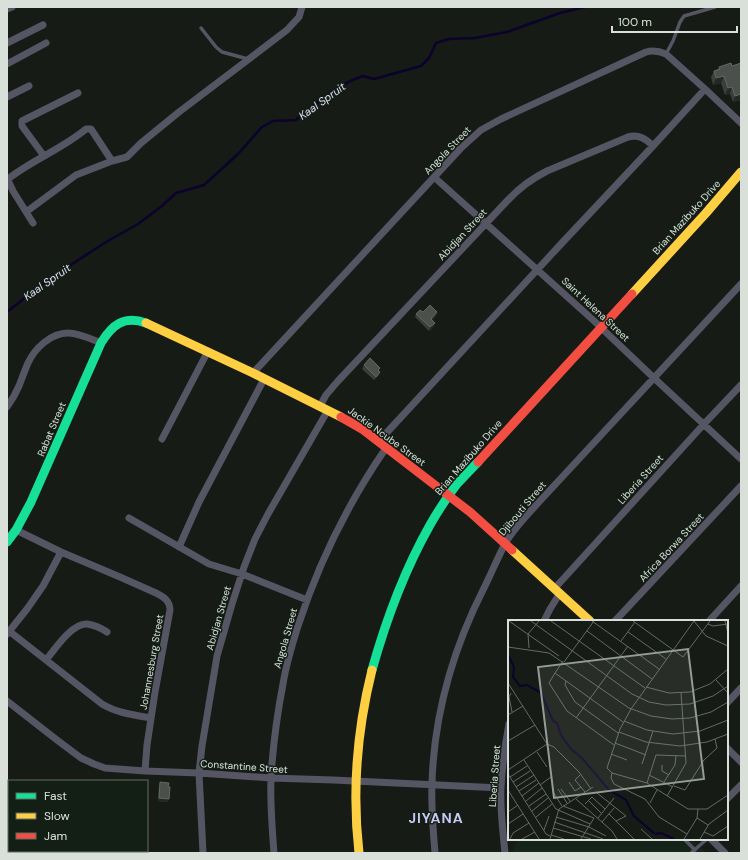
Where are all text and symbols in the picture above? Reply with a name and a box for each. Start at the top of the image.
scale bar [612,8,737,34]
text: 100 m [618,14,652,30]
water label: Kaal Spruit [296,79,349,123]
street label: Angola Street [421,123,474,177]
street label: Brian Mazibuko Drive [650,177,723,257]
street label: Abidjan Street [435,206,490,263]
water label: Kaal Spruit [21,260,74,303]
street label: Saint Helena Street [559,274,633,344]
street label: Rabat Street [34,400,69,458]
street label: Jackie Ncube Street [345,404,428,469]
street label: Brian Mazibuko Drive [432,417,505,498]
street label: Liberia Street [615,452,666,507]
street label: Djibouti Street [496,478,549,538]
street label: Africa Borwa Street [636,510,707,584]
street label: Abidjan Street [203,584,234,652]
street label: Angola Street [271,606,300,670]
street label: Johannesburg Street [137,613,166,711]
inset map [508,620,728,840]
street label: Liberia Street [486,745,503,807]
street label: Constantine Street [200,757,288,776]
legend [8,780,148,852]
text: Fast [44,788,67,804]
text: Slow [44,808,70,824]
district label: JIYANA [408,809,464,827]
text: Jam [44,828,67,844]

